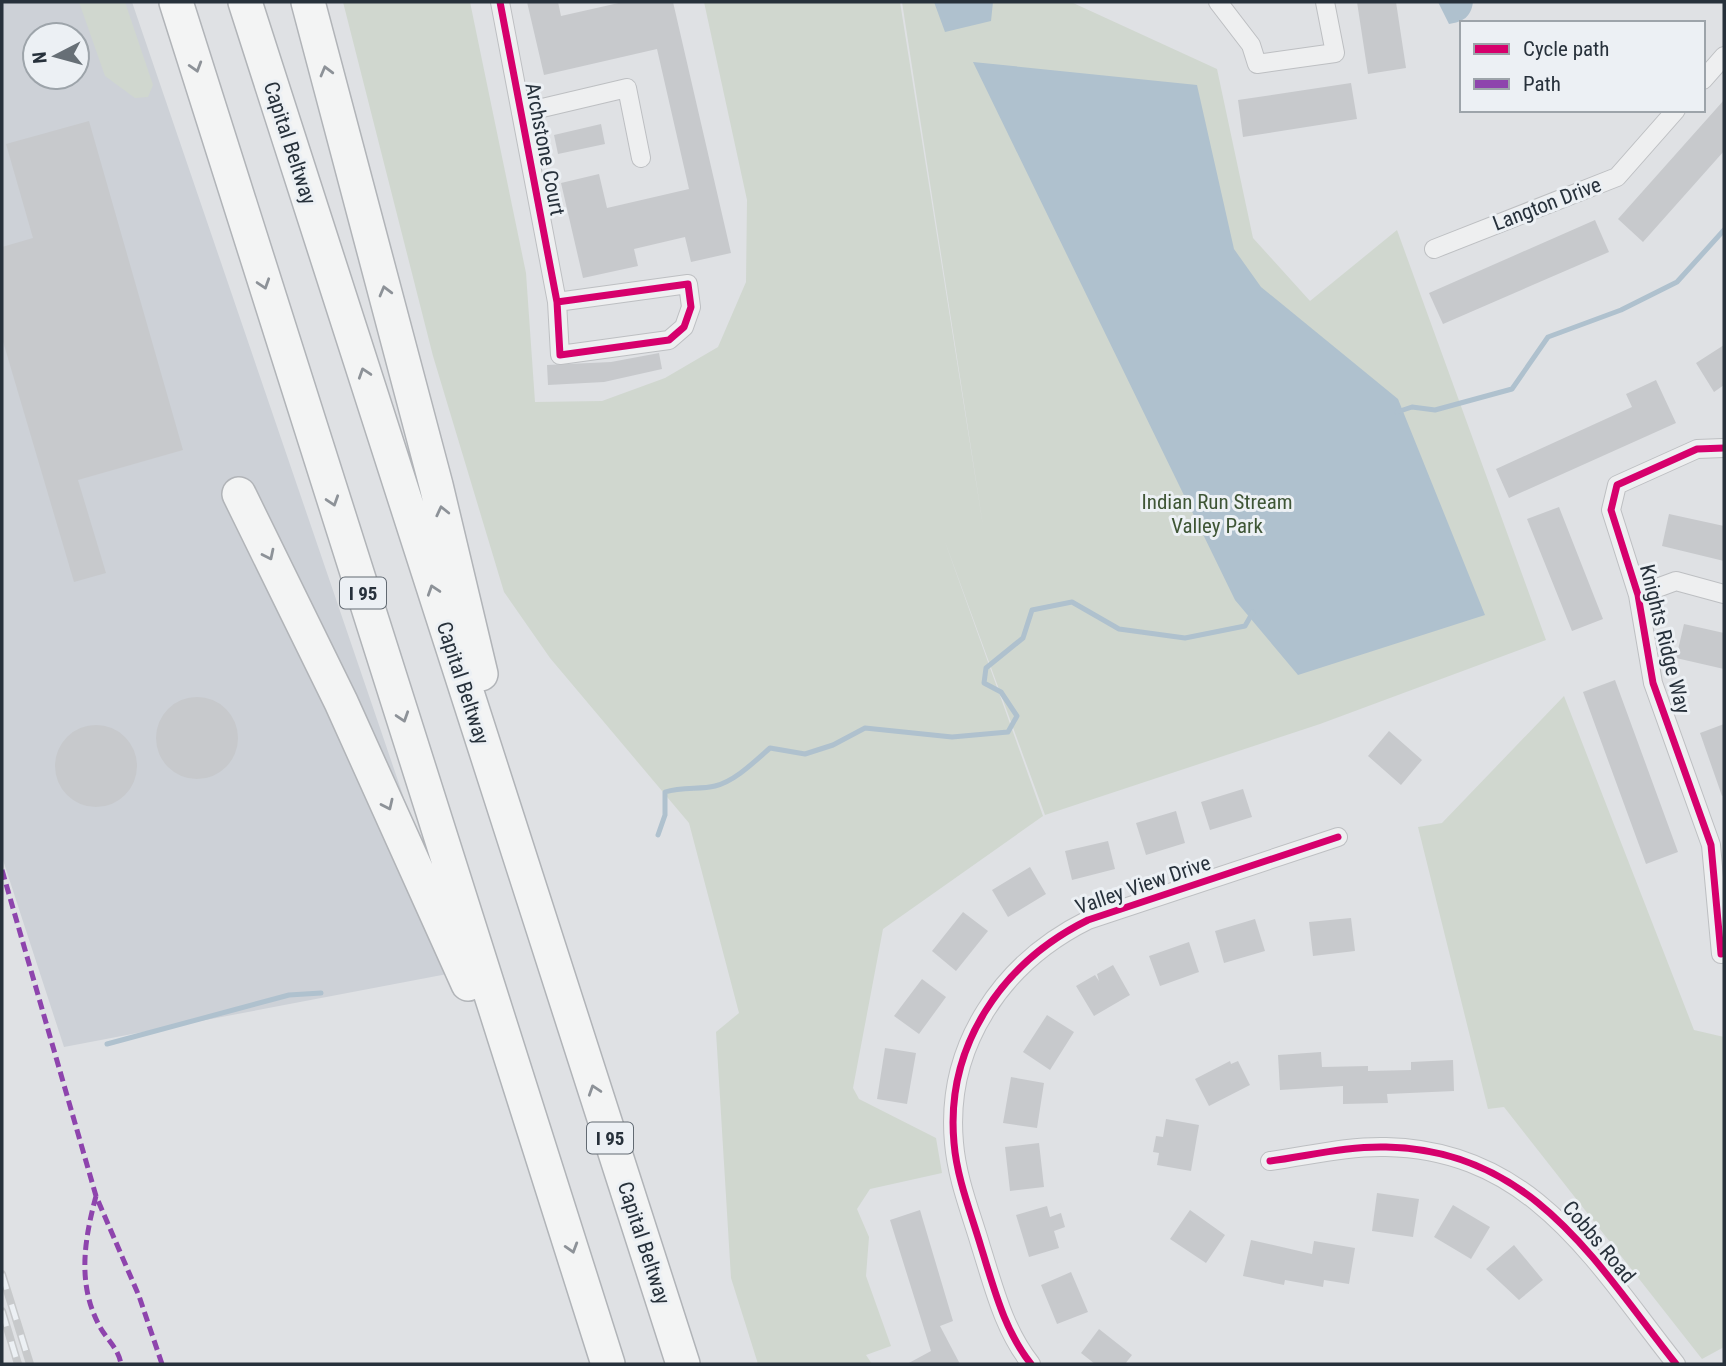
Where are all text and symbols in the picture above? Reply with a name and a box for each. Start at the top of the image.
north arrow [21,21,91,91]
legend [1460,21,1705,112]
text: Cycle path [1523,37,1609,61]
text: N [28,51,52,65]
one-way arrow [188,60,202,73]
one-way arrow [320,65,334,77]
text: Path [1523,72,1561,96]
street label: Capital Beltway [259,79,321,208]
street label: Archstone Court [520,81,570,217]
street label: Langton Drive [1489,172,1605,236]
one-way arrow [256,277,270,290]
one-way arrow [378,285,393,297]
one-way arrow [357,368,372,380]
park label: Indian Run Stream Valley Park [1141,490,1293,538]
one-way arrow [325,494,340,506]
one-way arrow [436,505,451,517]
one-way arrow [261,548,275,560]
street label: Knights Ridge Way [1635,562,1695,716]
road number: I 95 [340,578,386,608]
one-way arrow [427,584,441,597]
street label: Capital Beltway [432,619,494,748]
one-way arrow [394,711,409,723]
one-way arrow [380,798,394,810]
street label: Valley View Drive [1072,851,1214,919]
one-way arrow [588,1084,603,1096]
road number: I 95 [587,1122,633,1154]
street label: Capital Beltway [613,1179,675,1308]
street label: Cobbs Road [1558,1196,1640,1288]
one-way arrow [563,1242,578,1254]

